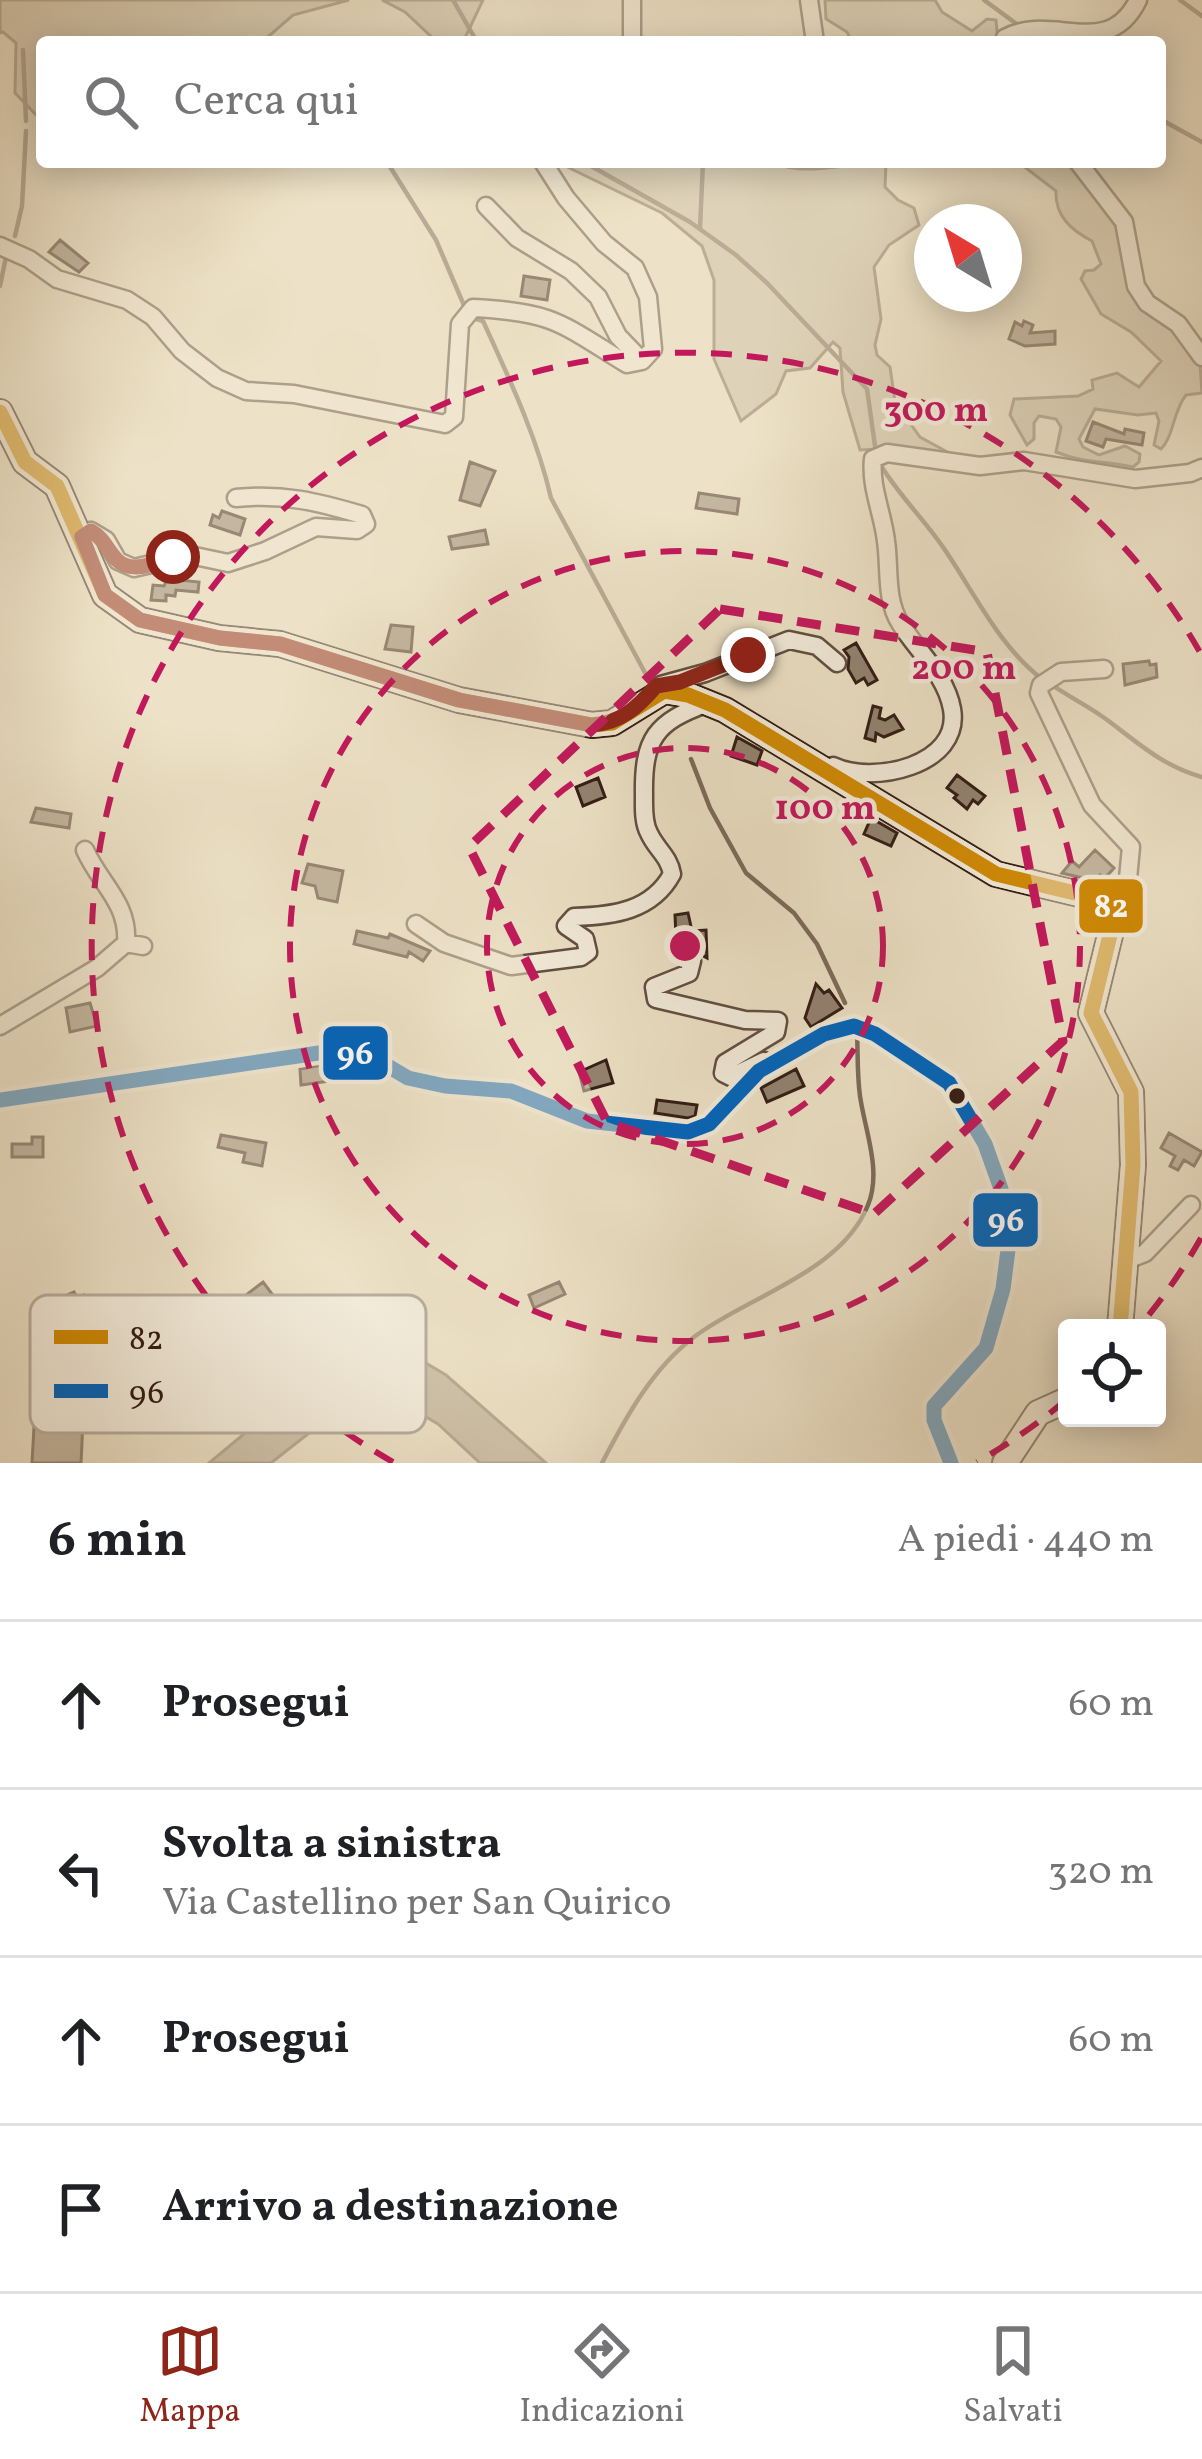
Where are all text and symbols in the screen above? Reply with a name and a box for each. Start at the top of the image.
search box [36,36,1166,168]
icon: search [78,69,144,135]
text: Cerca qui [174,71,359,134]
north arrow [914,204,1022,312]
text: 300 m [884,387,988,437]
route start [146,530,200,584]
route end [721,628,775,682]
text: 200 m [911,645,1017,695]
text: 100 m [774,785,876,835]
line badge: 82 [1077,877,1145,935]
text: 82 [1094,886,1128,932]
centre of rings [664,925,706,967]
line badge: 96 [321,1024,390,1082]
text: 96 [337,1033,373,1079]
unlabelled marker [946,1085,968,1107]
line badge: 96 [971,1191,1040,1249]
text: 96 [988,1200,1024,1246]
legend [30,1295,426,1433]
text: 82 [129,1318,164,1364]
map controls [1058,1319,1166,1427]
button: locate [1058,1319,1166,1427]
text: 96 [129,1372,164,1418]
text: 6 min [48,1506,187,1577]
text: A piedi · 440 m [898,1514,1154,1568]
icon: ahead [48,1672,114,1738]
text: Prosegui [162,1673,350,1736]
text: 60 m [1069,1678,1154,1732]
text: Svolta a sinistra [162,1814,501,1877]
icon: left [48,1840,114,1906]
text: 320 m [1048,1846,1154,1900]
text: Via Castellino per San Quirico [162,1877,672,1931]
icon: ahead [48,2008,114,2074]
text: Prosegui [162,2009,350,2072]
text: 60 m [1069,2014,1154,2068]
icon: arrive [48,2176,114,2242]
text: Arrivo a destinazione [162,2177,618,2240]
tab: Mappa [139,2318,241,2436]
tab: Indicazioni [520,2318,684,2436]
tab: Salvati [963,2318,1063,2436]

